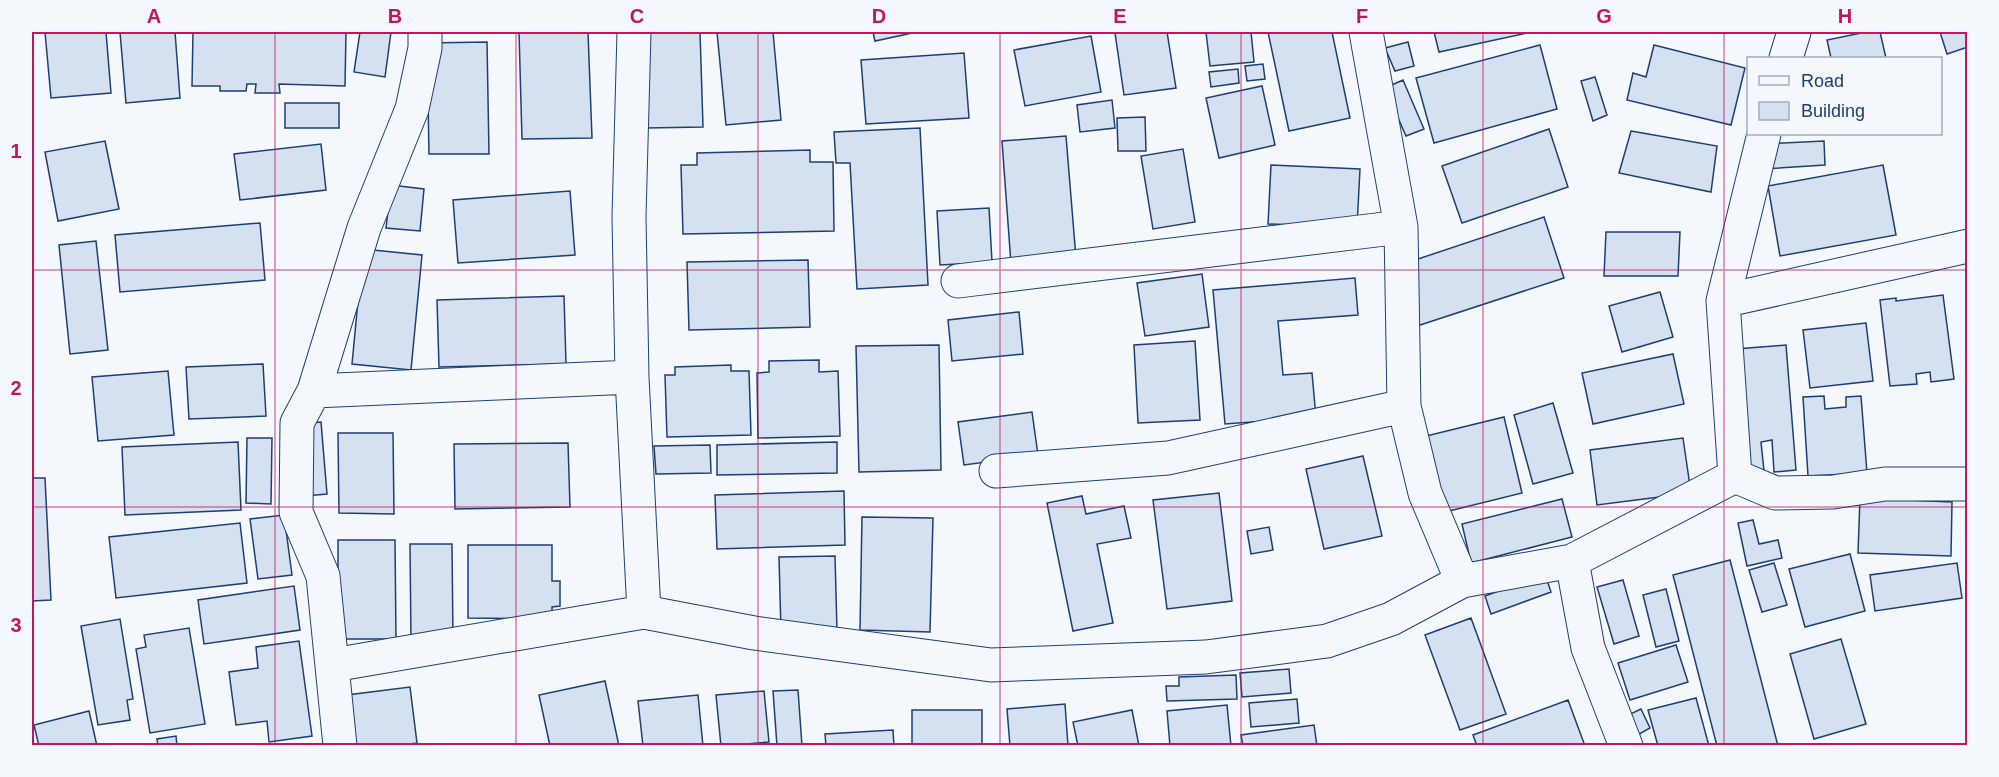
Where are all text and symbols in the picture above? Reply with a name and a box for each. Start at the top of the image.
text: A [147,5,161,27]
text: B [388,5,402,27]
text: C [630,5,644,27]
text: D [872,5,886,27]
text: E [1113,5,1127,27]
text: F [1356,5,1368,27]
text: G [1596,5,1612,27]
text: H [1838,5,1852,27]
legend [1747,57,1942,135]
text: Road [1801,71,1844,91]
text: Building [1801,101,1865,121]
text: 1 [10,140,22,162]
text: 2 [10,377,22,399]
text: 3 [10,614,22,636]

